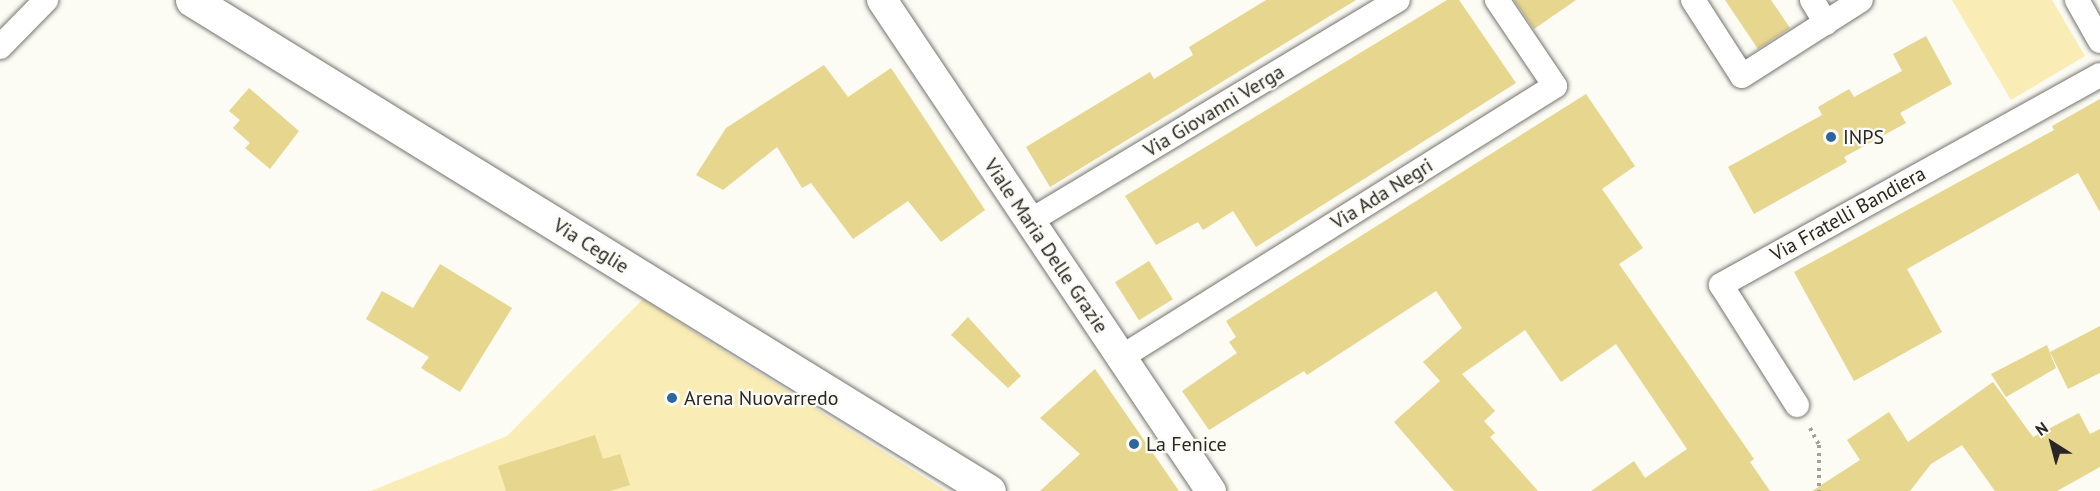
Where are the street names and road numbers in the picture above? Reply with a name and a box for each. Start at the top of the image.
street label: Via Giovanni Verga [1139,60,1289,162]
street label: Via Ada Negri [1326,153,1438,235]
street label: Viale Maria Delle Grazie [979,154,1113,338]
street label: Via Fratelli Bandiera [1766,161,1930,267]
street label: Via Ceglie [549,213,633,279]

